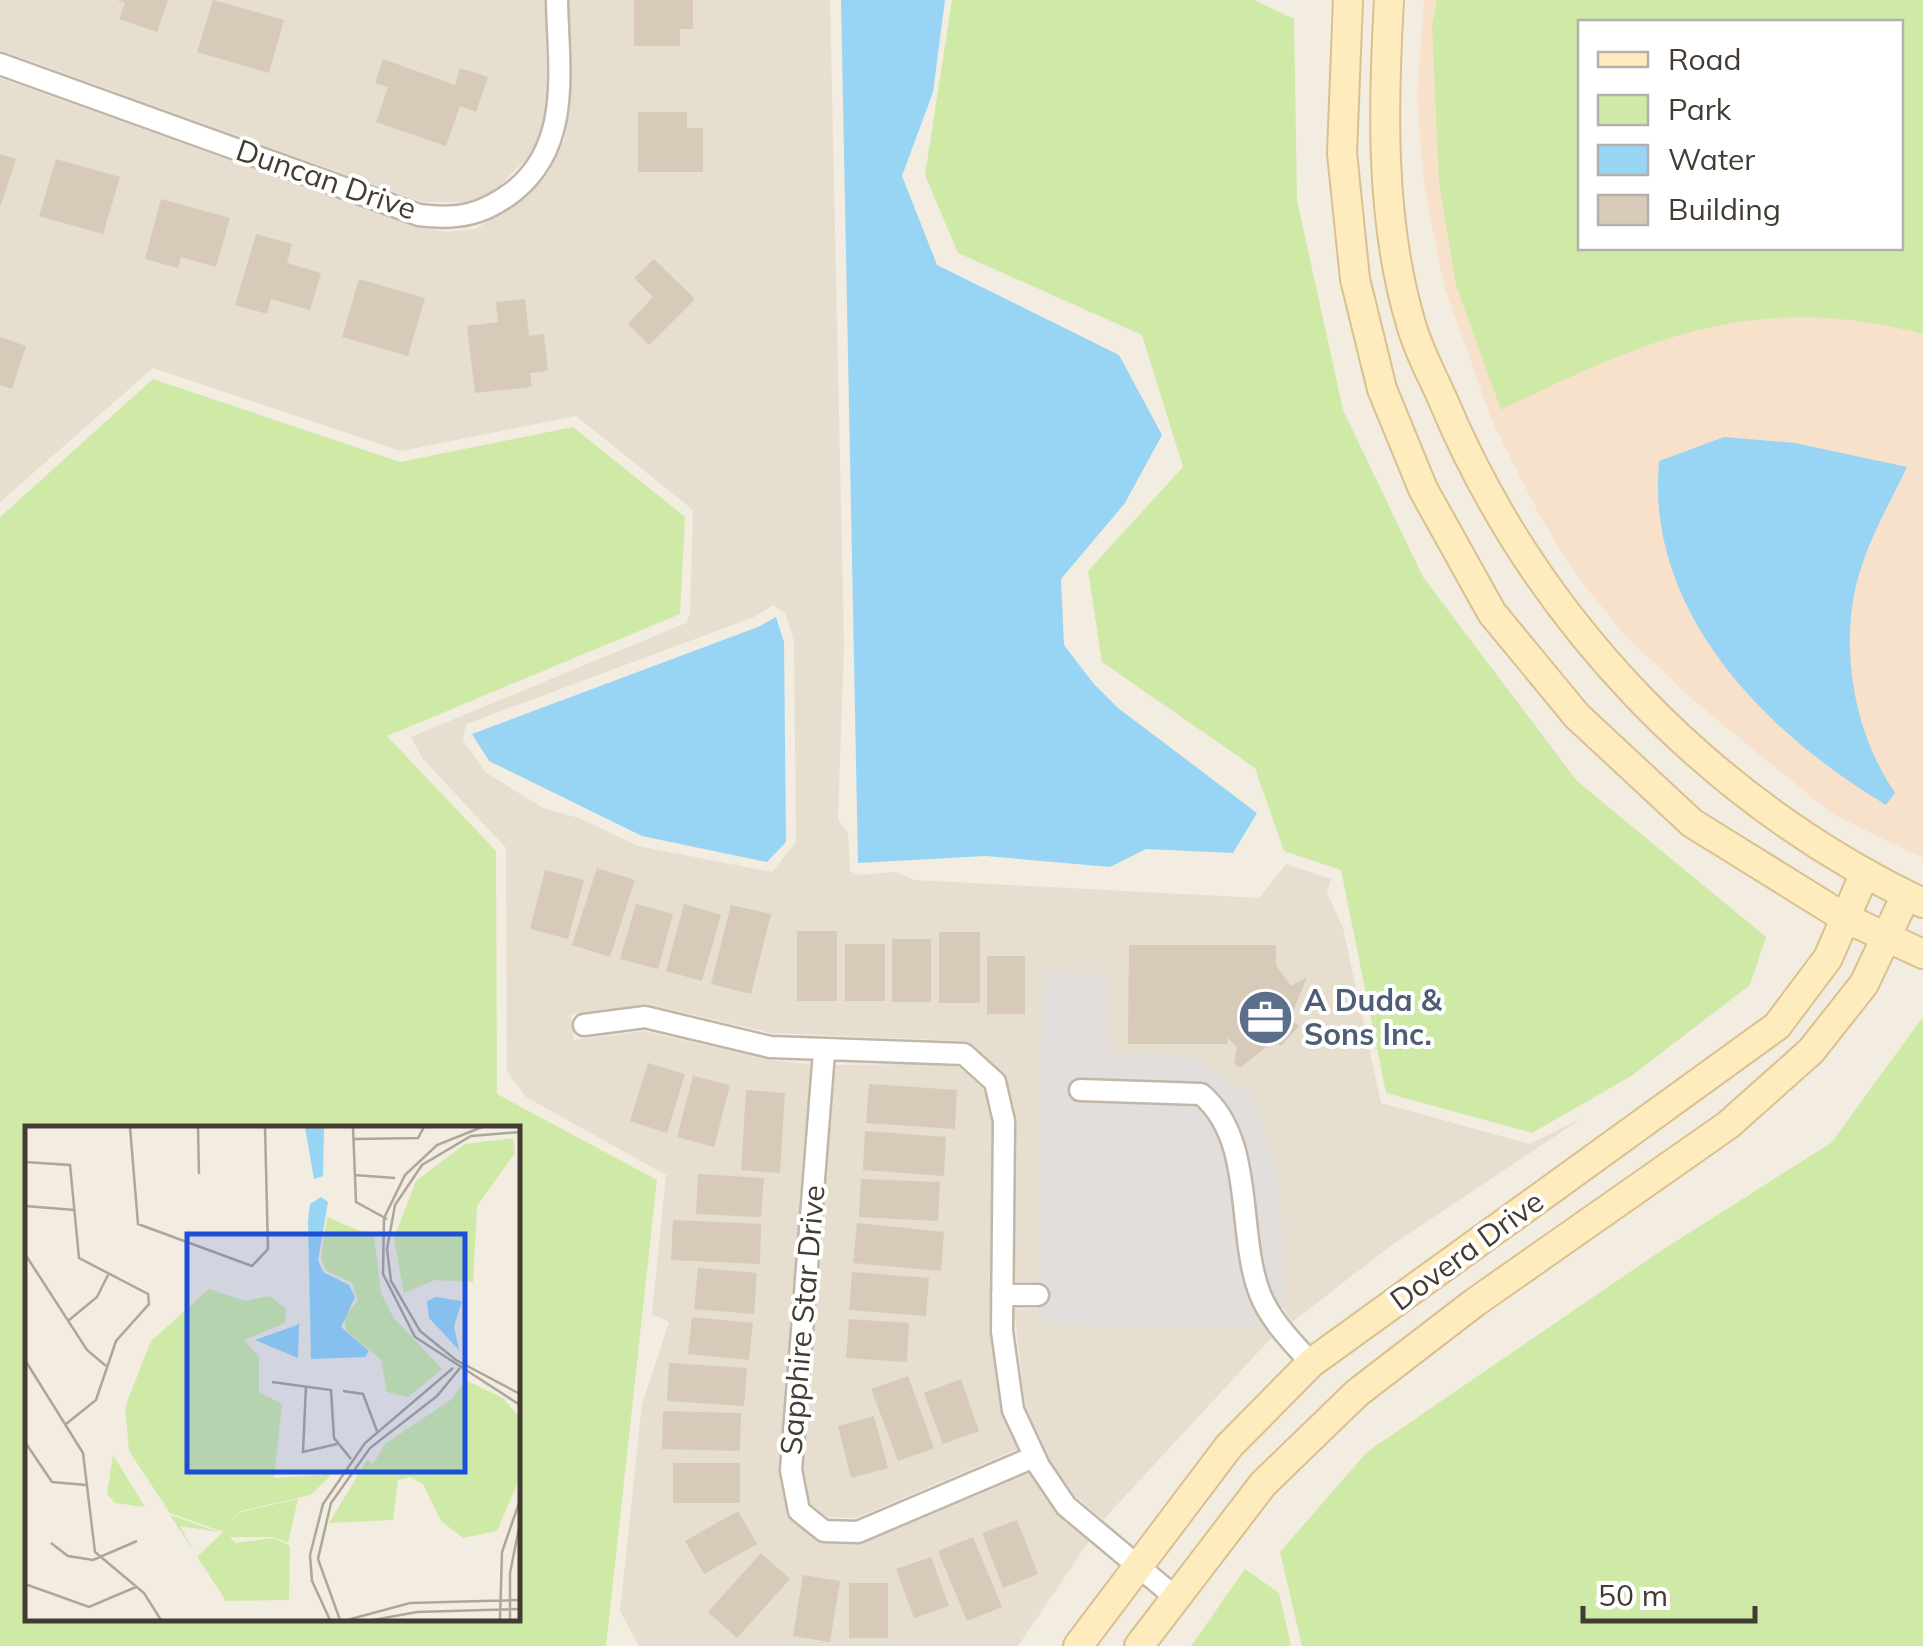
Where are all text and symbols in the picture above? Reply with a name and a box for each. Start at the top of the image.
legend [1578,20,1903,250]
text: Road [1668,40,1742,78]
text: Park [1668,90,1732,128]
street label: Duncan Drive [231,130,421,228]
text: Water [1668,140,1755,178]
text: Building [1668,190,1781,228]
place label: A Duda & Sons Inc. [1304,981,1443,1053]
office icon: A Duda & Sons Inc. [1235,988,1295,1048]
inset map [25,1126,520,1621]
street label: Dovera Drive [1382,1182,1551,1319]
street label: Sapphire Star Drive [771,1183,833,1456]
scale bar [1583,1561,1756,1623]
text: 50 m [1598,1576,1668,1614]

